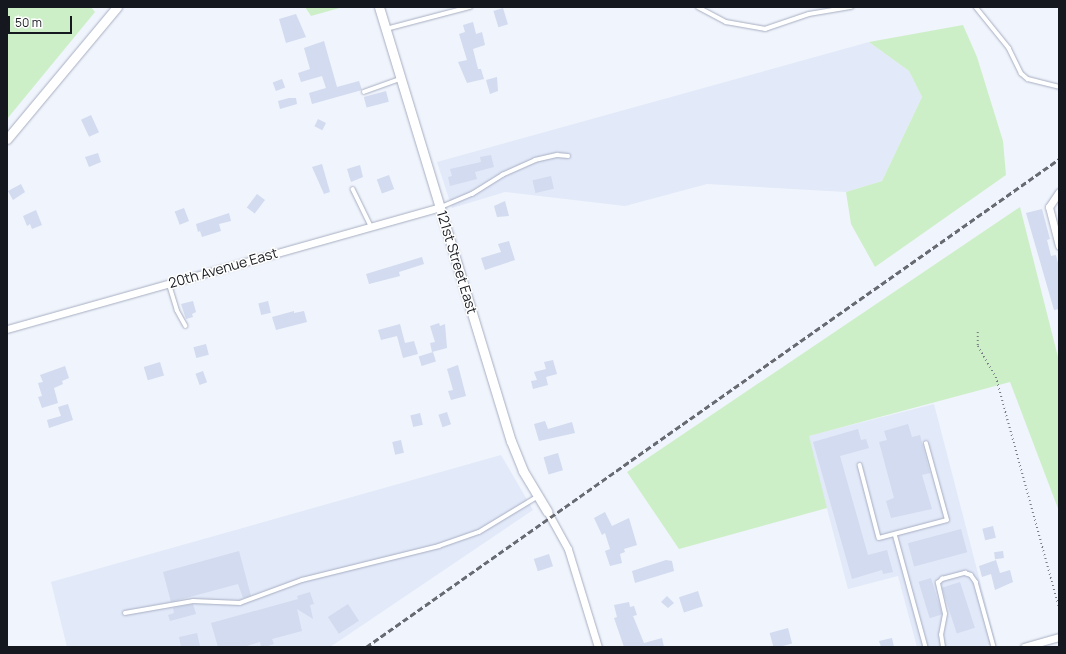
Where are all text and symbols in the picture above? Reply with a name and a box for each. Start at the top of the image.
scale bar [10,8,74,34]
text: 50 m [15,14,42,31]
street label: 121st Street East [433,208,481,316]
street label: 20th Avenue East [167,244,279,292]

